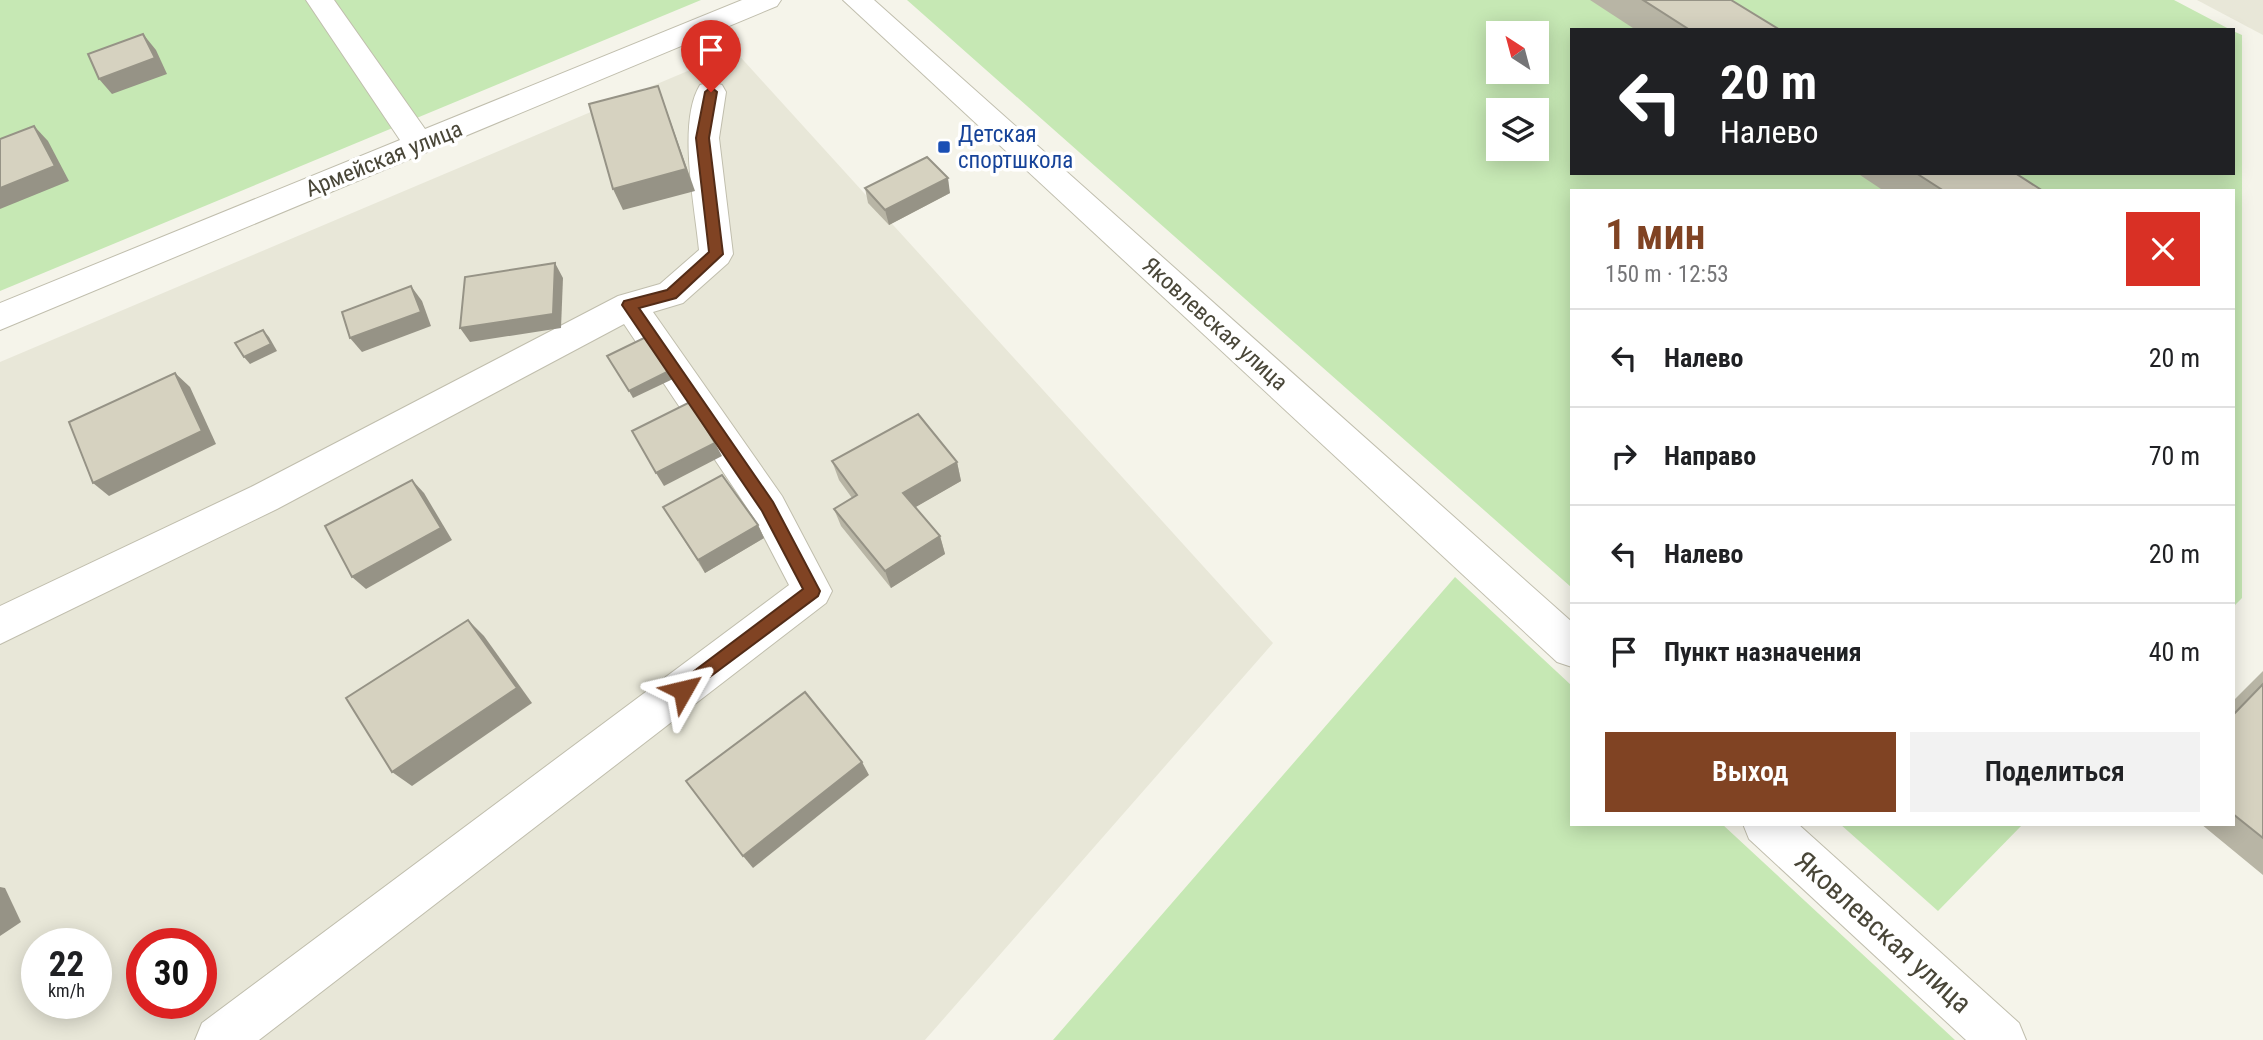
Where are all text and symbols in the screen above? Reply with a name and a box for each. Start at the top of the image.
pin [681,20,741,92]
north arrow [1486,21,1549,84]
map controls [1486,21,1549,161]
icon: arrive [692,31,730,69]
text: 20 m [1720,54,1817,111]
icon: left [1605,56,1696,147]
button: layers [1486,98,1549,161]
text: Налево [1720,113,1819,151]
street label: Армейская улица [302,115,466,203]
place label: Детская спортшкола [958,121,1073,174]
marker: Детская спортшкола [936,139,952,155]
text: 1 мин [1605,210,1706,259]
button: close [2126,212,2200,286]
street label: Яковлевская улица [1137,252,1293,396]
text: 150 m · 12:53 [1605,261,1729,288]
icon: left [1605,339,1643,377]
text: Налево [1664,343,1744,373]
text: 20 m [2149,343,2200,373]
icon: right [1605,437,1643,475]
text: Направо [1664,441,1756,471]
text: 70 m [2149,441,2200,471]
icon: left [1605,535,1643,573]
text: Налево [1664,539,1744,569]
text: 20 m [2149,539,2200,569]
icon: arrive [1605,633,1643,671]
text: Пункт назначения [1664,637,1862,667]
text: 40 m [2149,637,2200,667]
position arrow [646,653,720,727]
button: Выход [1605,732,1896,812]
button: Поделиться [1910,732,2200,812]
street label: Яковлевская улица [1788,844,1978,1020]
speed limit sign: 30 [126,928,217,1019]
text: 22 [49,944,84,985]
text: km/h [48,980,85,1001]

